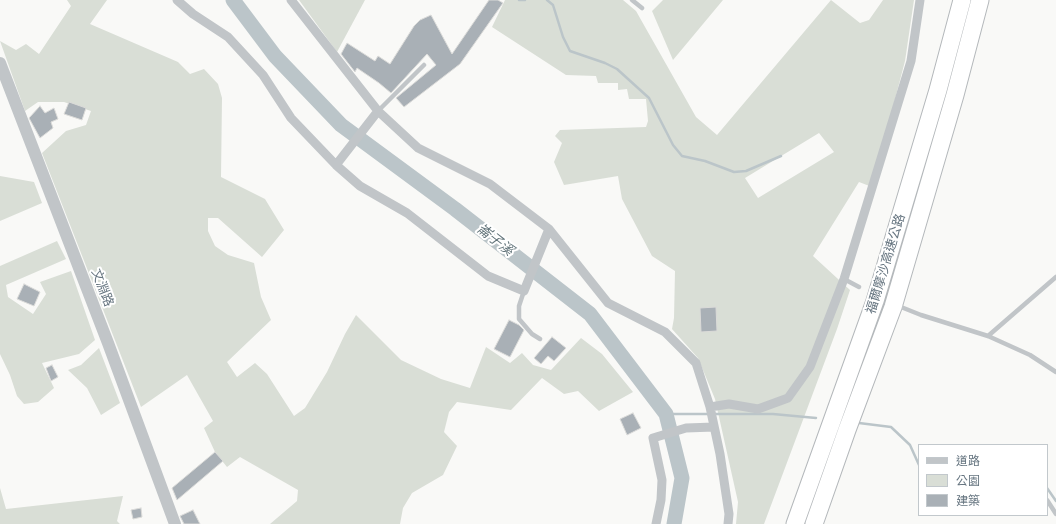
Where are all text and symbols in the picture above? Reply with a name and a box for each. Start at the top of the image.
street label: 福爾摩沙高速公路 [863,212,909,316]
water label: 崙子溪 [473,220,517,260]
street label: 文淵路 [88,267,116,309]
legend [918,444,1048,516]
text: 道路 [956,452,980,469]
text: 公園 [956,472,980,489]
text: 建築 [956,492,980,509]

